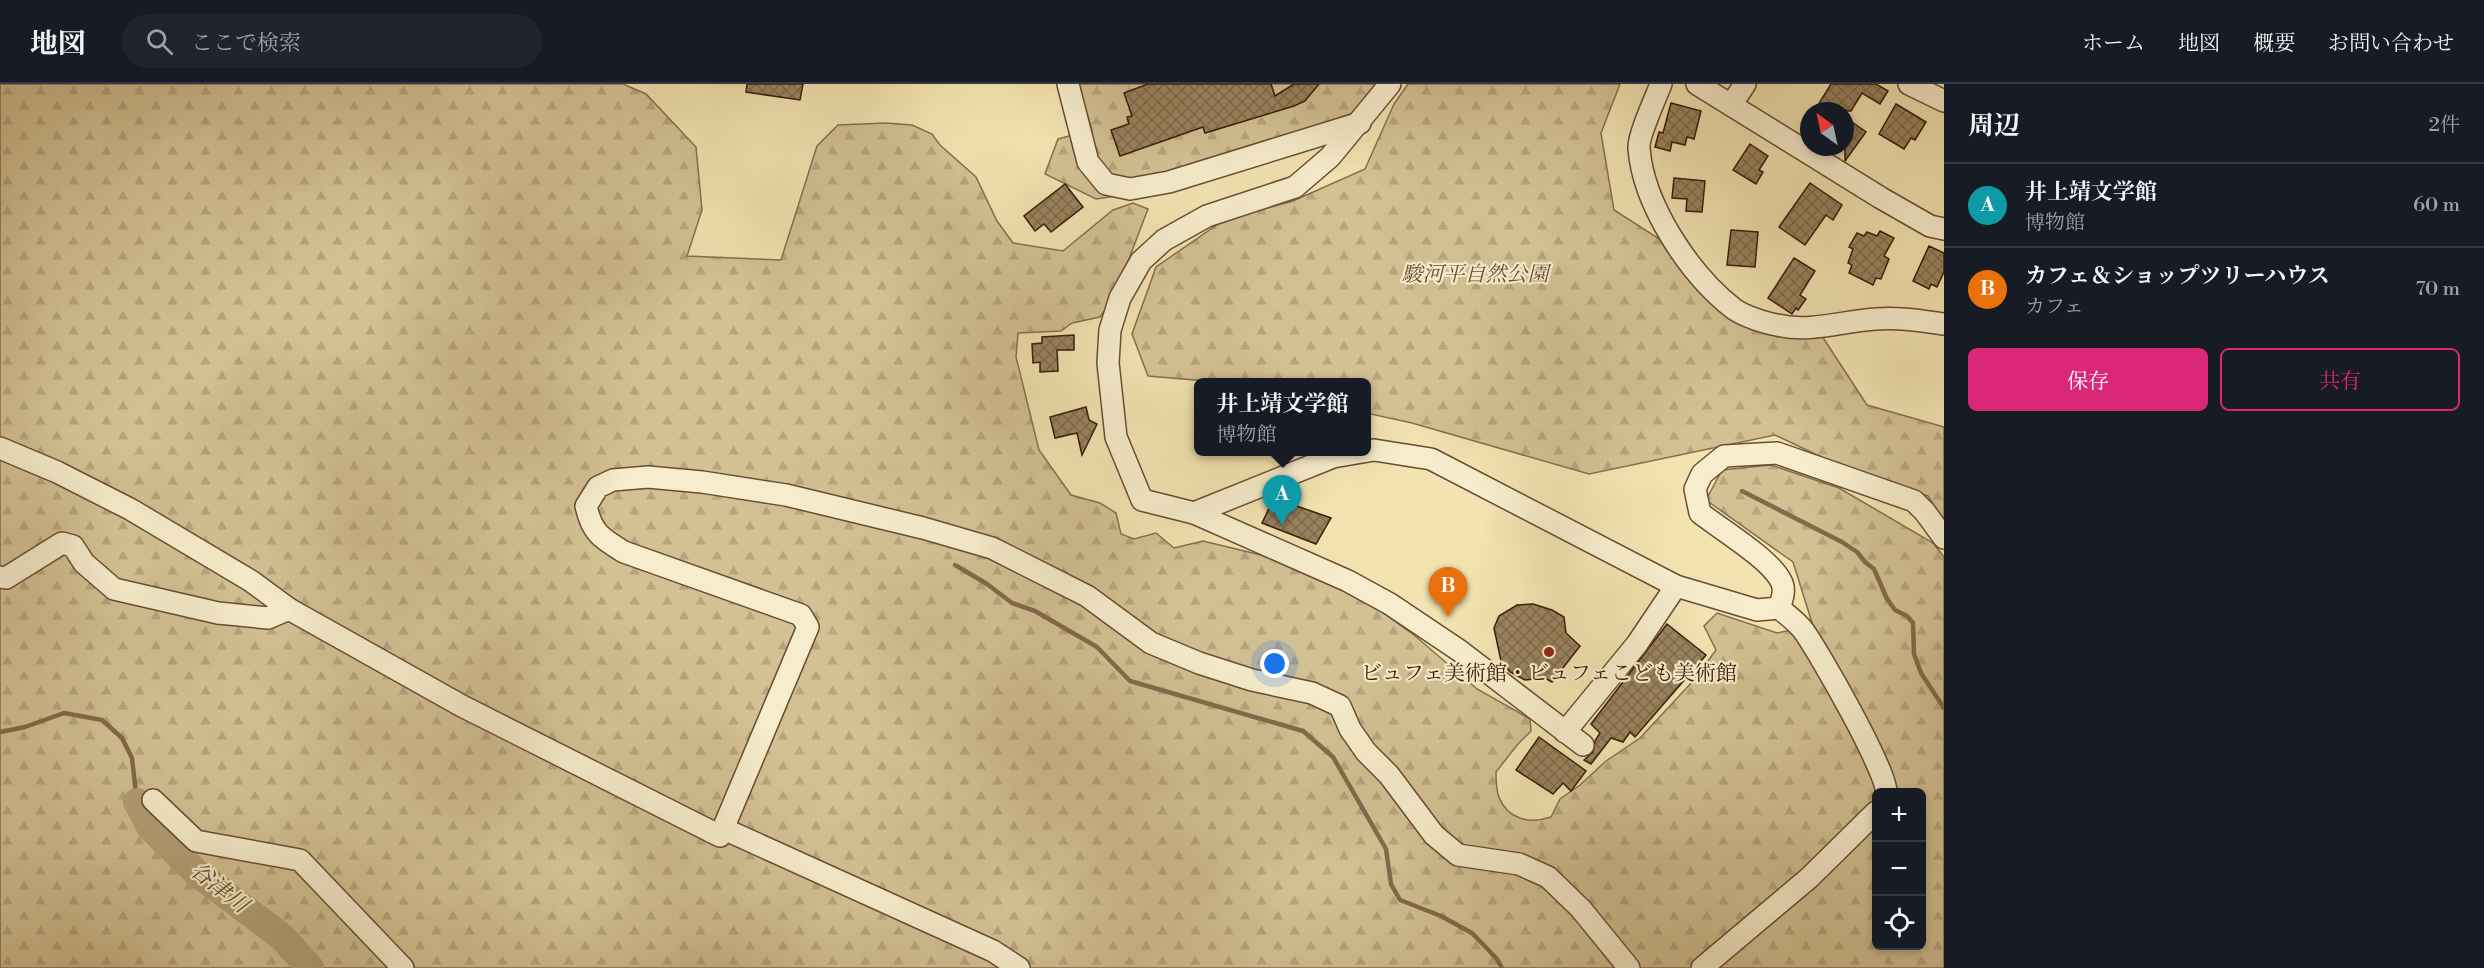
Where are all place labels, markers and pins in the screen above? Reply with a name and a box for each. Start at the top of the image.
pin: A [1262,476,1302,525]
pin: B [1428,568,1468,617]
marker: ビュフェ美術館・ビュフェこども美術館 [1542,645,1556,659]
place label: ビュフェ美術館・ビュフェこども美術館 [1361,661,1737,687]

